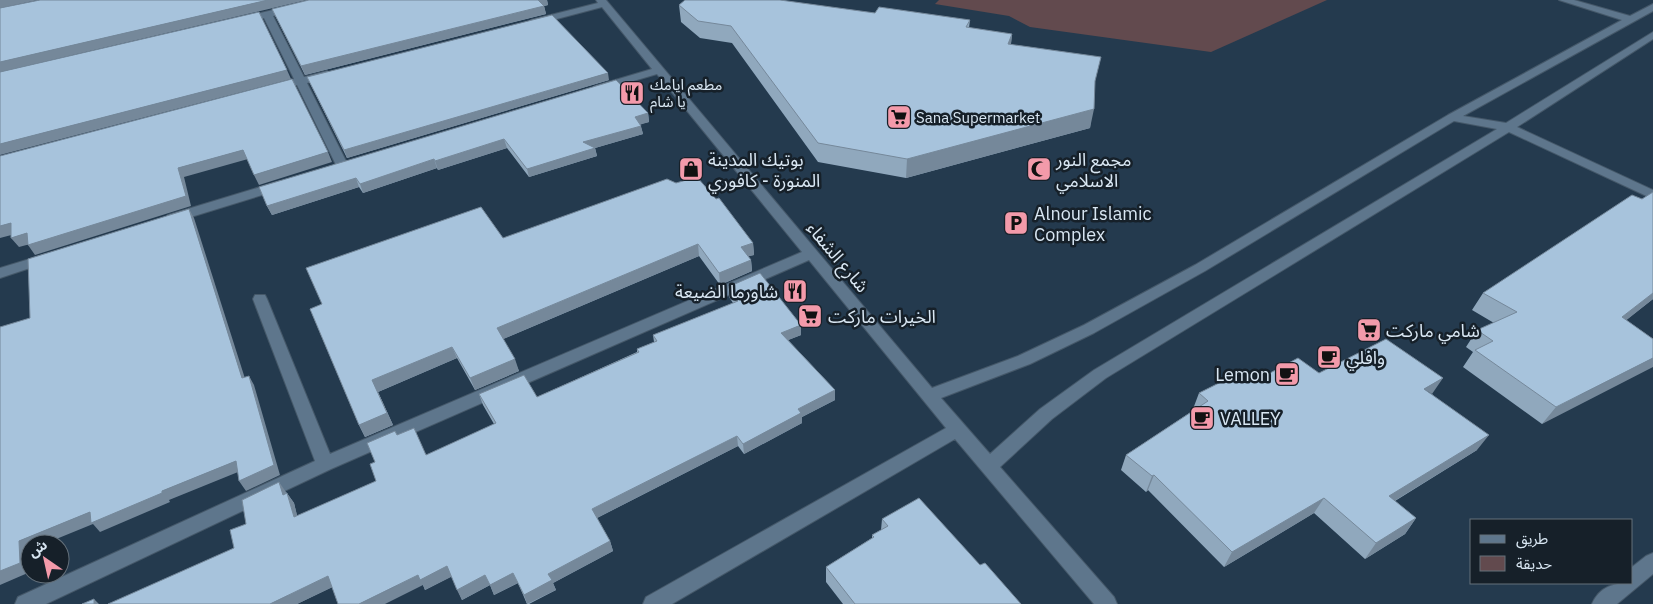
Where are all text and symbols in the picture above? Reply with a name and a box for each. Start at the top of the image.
place label: مطعم ايامك يا شام [650,75,722,113]
restaurant icon: مطعم ايامك يا شام [619,80,645,106]
supermarket icon: Sana Supermarket [886,104,912,130]
place label: Sana Supermarket [916,108,1040,127]
place label: بوتيك المدينة المنورة - كافوري [708,148,820,194]
place label: مجمع النور الاسلامي [1055,148,1131,194]
shop icon: بوتيك المدينة المنورة - كافوري [678,156,704,182]
mosque icon: مجمع النور الاسلامي [1026,156,1052,182]
place label: Alnour Islamic Complex [1034,202,1152,246]
parking icon: Alnour Islamic Complex [1003,210,1029,236]
street label: شارع الشفاء [800,217,874,299]
restaurant icon: شاورما الضيعة [782,278,808,304]
place label: شاورما الضيعة [675,280,778,303]
supermarket icon: الخيرات ماركت [797,303,823,329]
place label: الخيرات ماركت [828,305,936,328]
supermarket icon: شامي ماركت [1356,317,1382,343]
place label: شامي ماركت [1386,319,1480,344]
cafe icon: وافلي [1316,344,1342,370]
place label: وافلي [1346,346,1385,371]
cafe icon: Lemon [1274,361,1300,387]
place label: Lemon [1215,363,1270,386]
cafe icon: VALLEY [1189,405,1215,431]
place label: VALLEY [1220,407,1281,430]
legend [1470,519,1633,584]
text: طريق [1516,529,1548,549]
north arrow [20,534,70,584]
text: ش [25,535,51,561]
text: حديقة [1516,554,1552,573]

